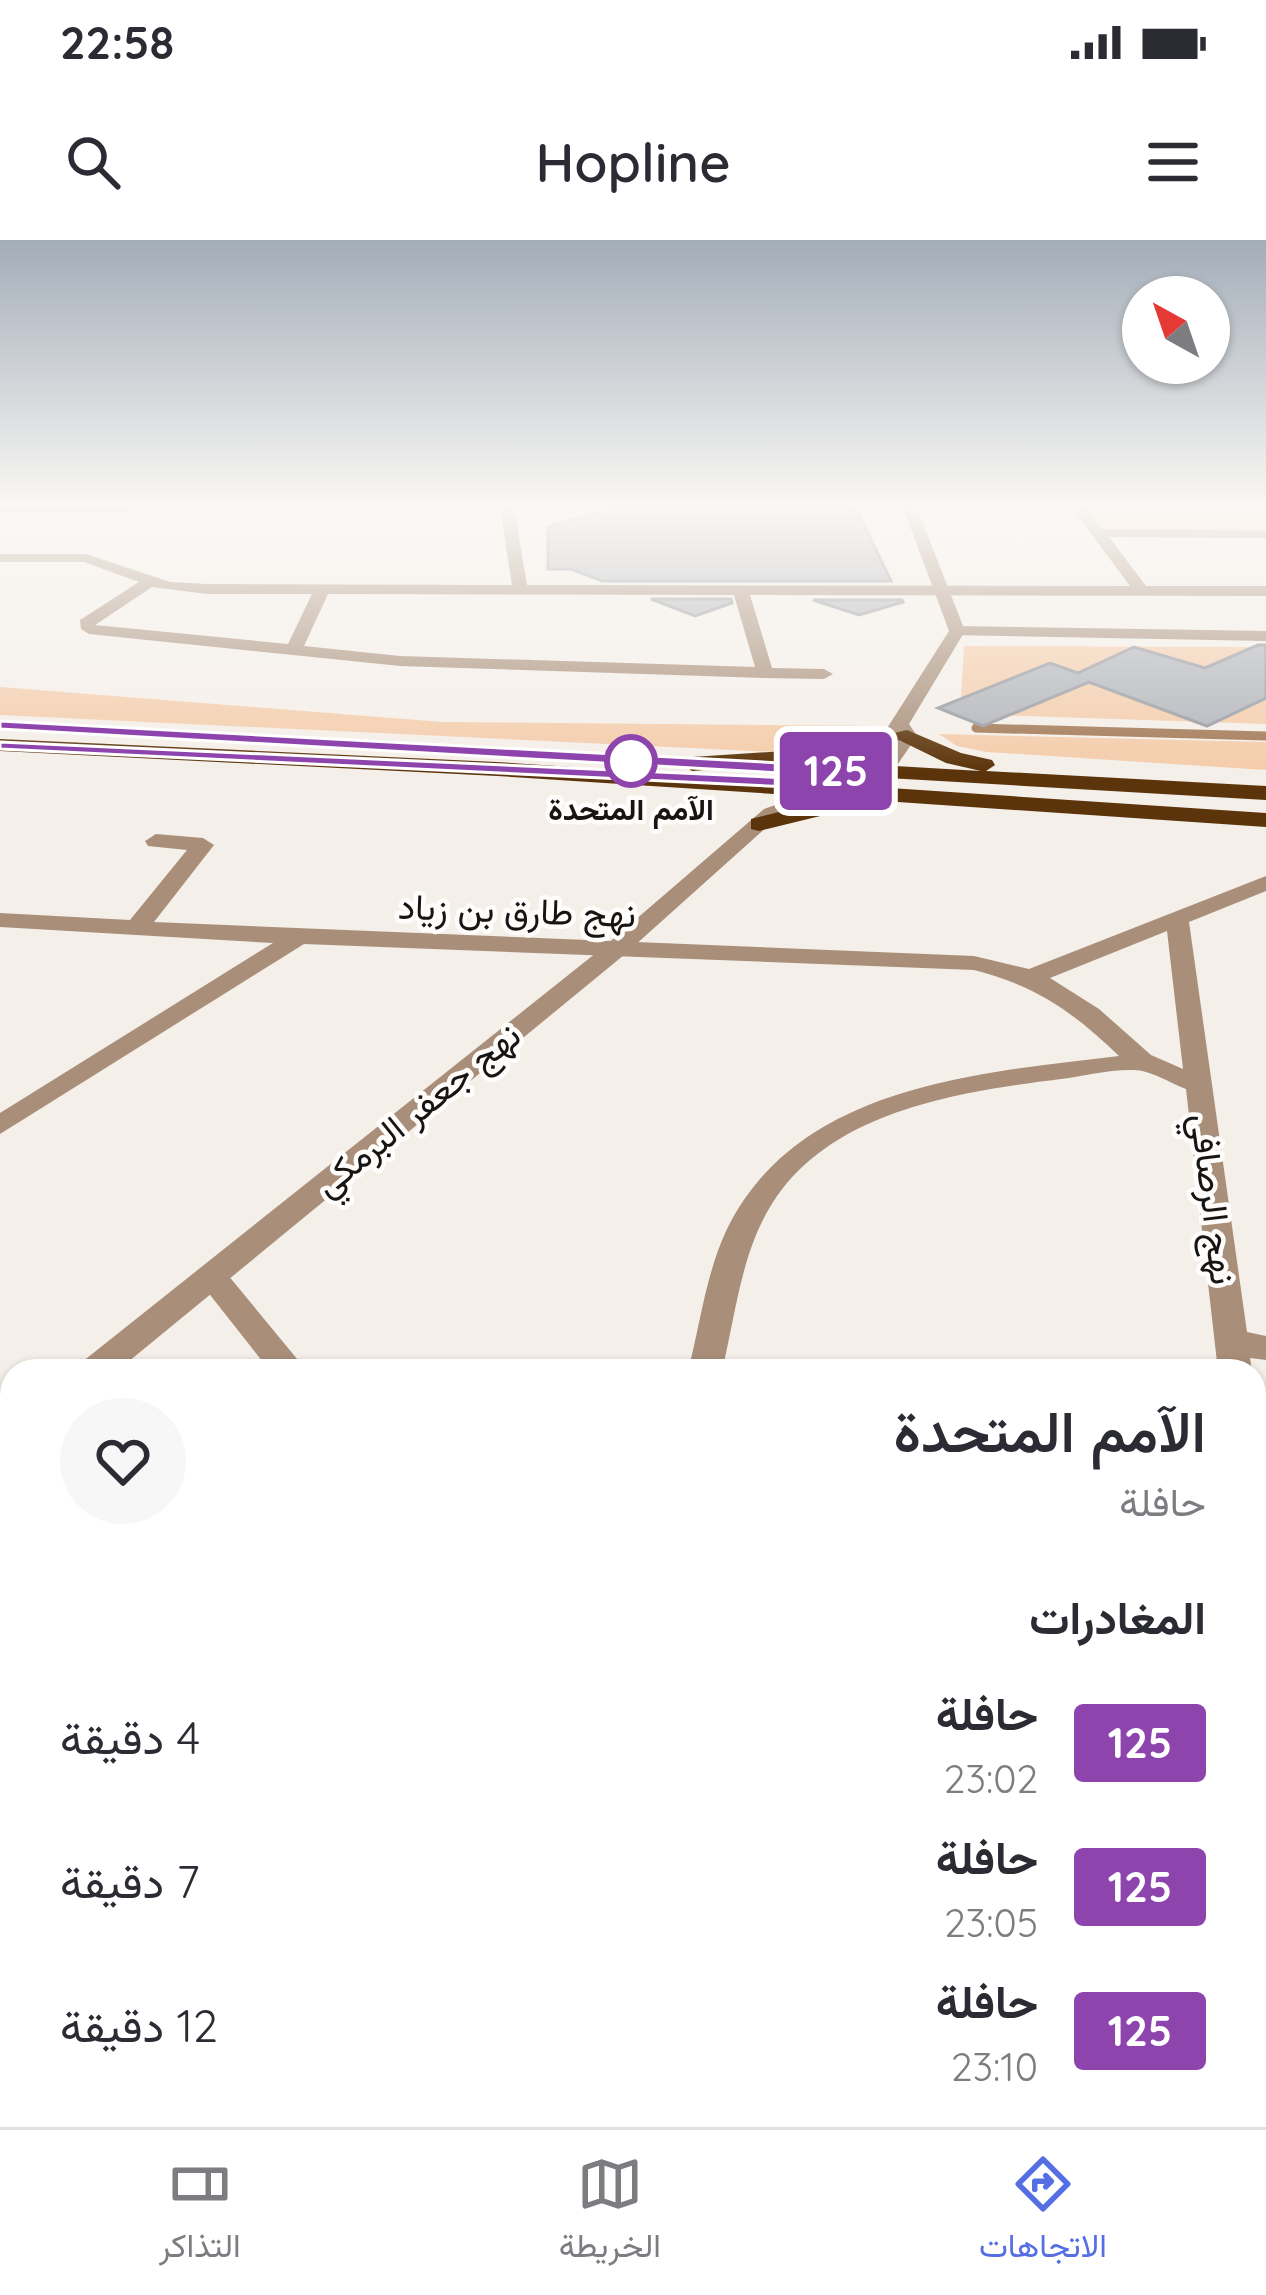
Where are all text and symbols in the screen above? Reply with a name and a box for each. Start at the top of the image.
text: 22:58 [60,14,174,70]
text: Hopline [535,128,731,196]
icon: search [60,129,126,195]
icon: menu [1140,129,1206,195]
north arrow [1122,276,1230,384]
map controls [1122,276,1230,384]
line badge: 125 [767,732,905,810]
marker: الآمم المتحدة [606,736,656,786]
text: 125 [804,744,868,797]
place label: الآمم المتحدة [548,790,714,829]
street label: نهج طارق بن زياد [397,883,637,940]
street label: نهج جعفر البرمكي [304,1012,534,1212]
street label: نهج الرصافي [1174,1111,1247,1288]
text: الآمم المتحدة [893,1395,1206,1466]
button: heart [60,1398,186,1524]
text: حافلة [1119,1477,1206,1526]
text: المغادرات [1029,1589,1206,1645]
text: حافلة [936,1685,1038,1741]
text: 4 دقيقة [60,1709,200,1765]
text: 125 [1108,1716,1172,1769]
text: 23:02 [944,1754,1038,1803]
text: حافلة [936,1829,1038,1885]
text: 7 دقيقة [60,1853,200,1909]
text: 125 [1108,1860,1172,1913]
text: 23:05 [944,1898,1038,1947]
text: حافلة [936,1973,1038,2029]
text: 12 دقيقة [60,1997,218,2053]
text: 125 [1108,2004,1172,2057]
text: 23:10 [951,2042,1038,2091]
tab: التذاكر [159,2151,241,2275]
tab: الخريطة [559,2151,661,2275]
tab: الاتجاهات [979,2151,1107,2275]

